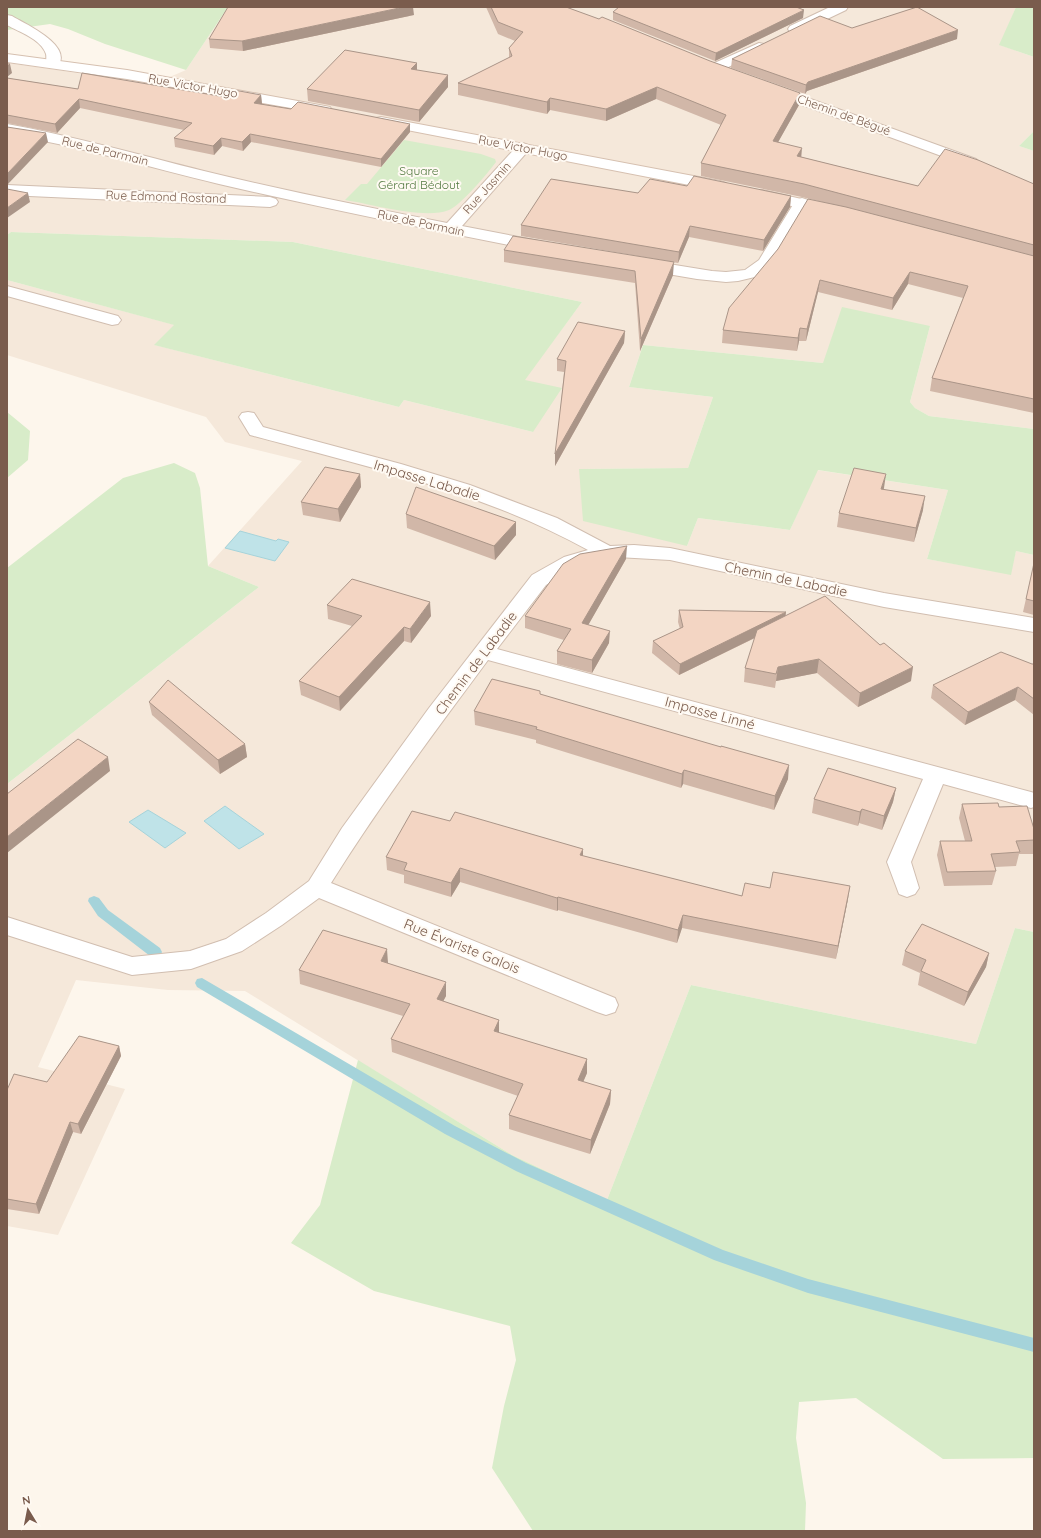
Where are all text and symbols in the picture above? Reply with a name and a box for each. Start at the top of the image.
street label: Rue Victor Hugo [147,70,239,101]
street label: Chemin de Bégué [796,91,893,138]
street label: Rue de Parmain [60,132,150,169]
street label: Rue Victor Hugo [477,132,569,164]
street label: Rue Jasmin [459,158,514,217]
park label: Square Gérard Bédout [378,163,460,192]
street label: Rue Edmond Rostand [105,187,227,206]
street label: Rue de Parmain [376,206,466,239]
street label: Impasse Labadie [372,455,482,505]
street label: Chemin de Labadie [723,557,849,601]
street label: Chemin de Labadie [431,608,521,718]
street label: Impasse Linné [663,692,757,734]
street label: Rue Évariste Galois [401,914,523,978]
north arrow [8,1490,48,1530]
text: N [21,1493,31,1508]

